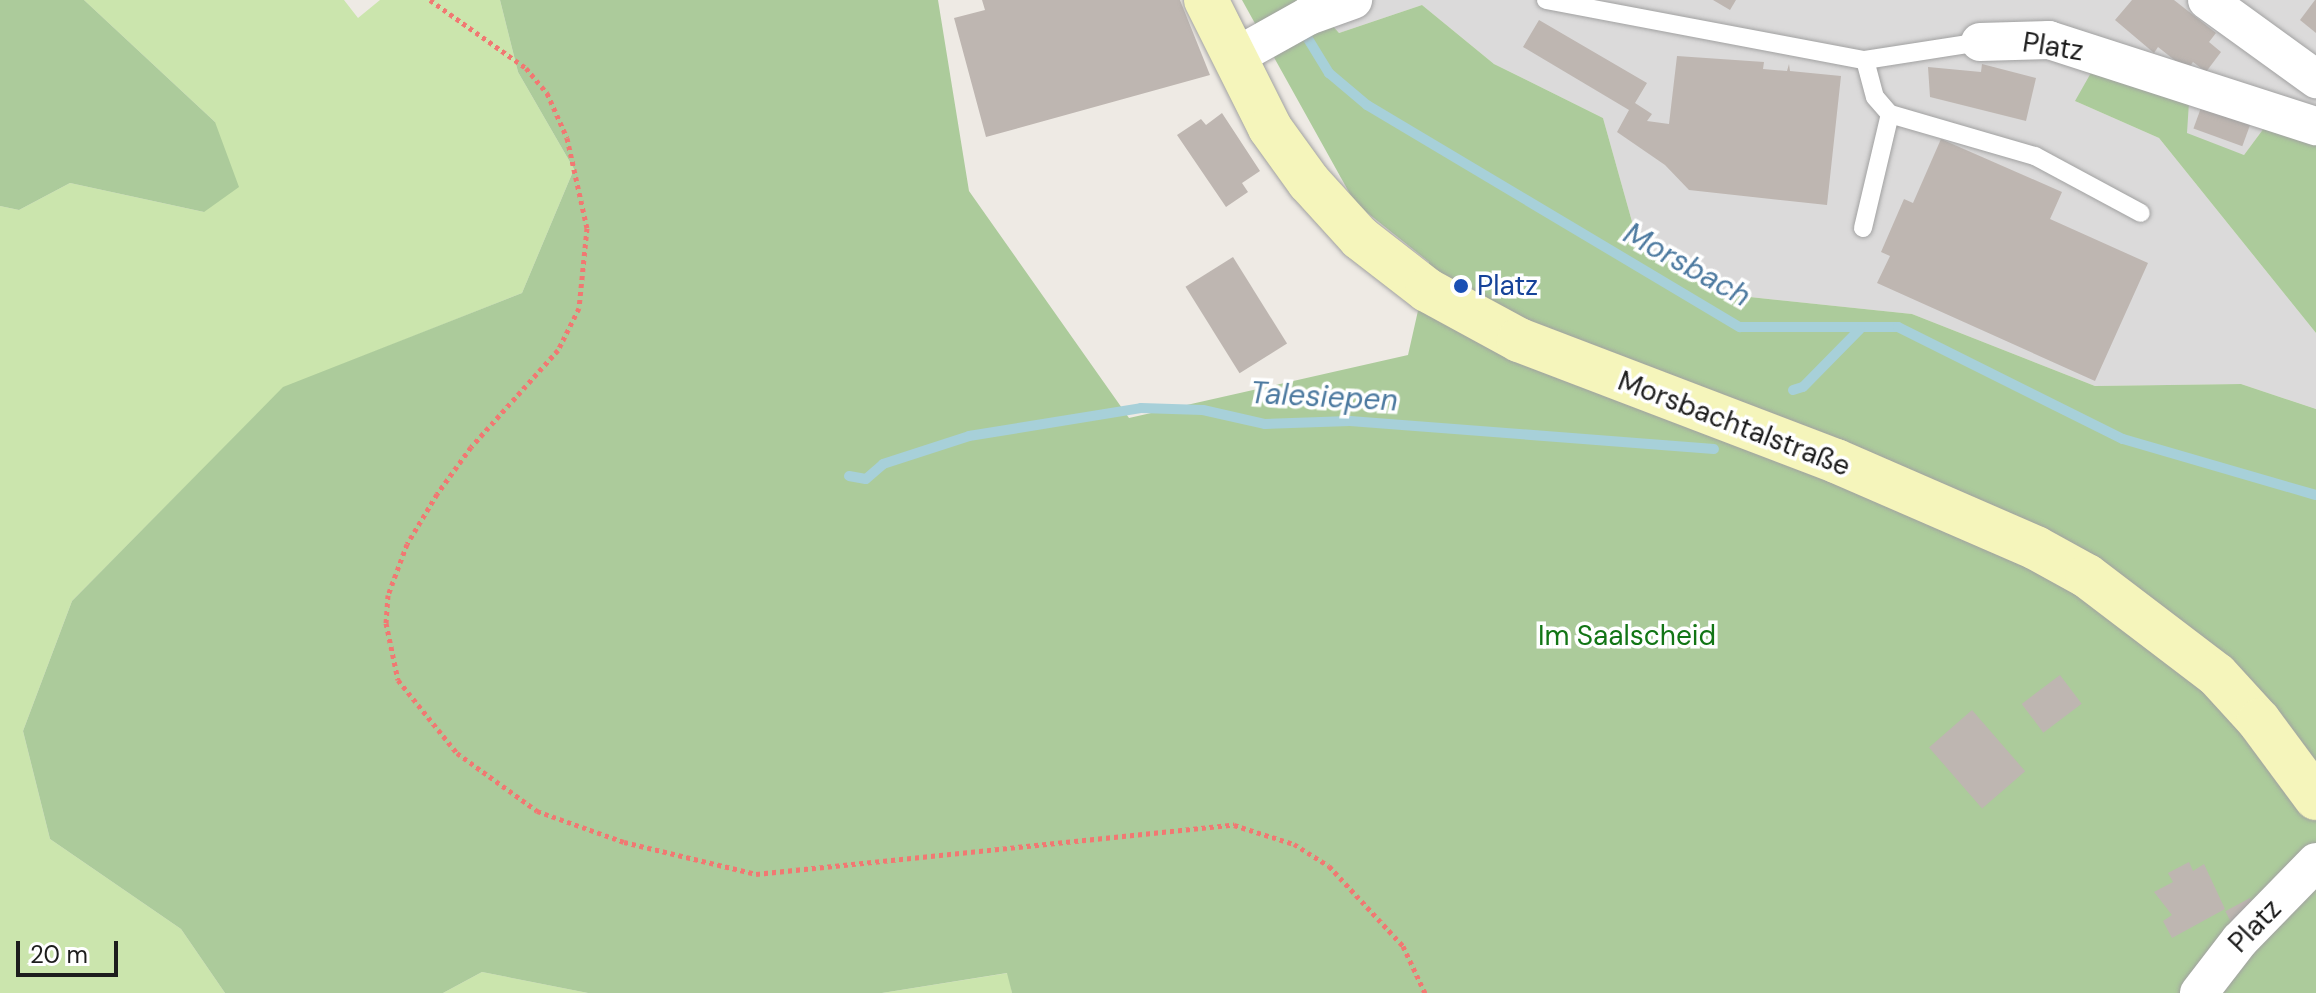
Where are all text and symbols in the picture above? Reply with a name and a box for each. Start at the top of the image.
street label: Platz [2020,26,2086,68]
water label: Morsbach [1617,216,1757,314]
place label: Platz [1477,269,1538,303]
marker: Platz [1452,277,1470,295]
street label: Morsbachtalstraße [1613,364,1855,484]
water label: Talesiepen [1249,375,1399,419]
park label: Im Saalscheid [1538,619,1716,653]
street label: Platz [2222,892,2288,960]
scale bar [20,925,122,975]
text: 20 m [30,939,88,970]

